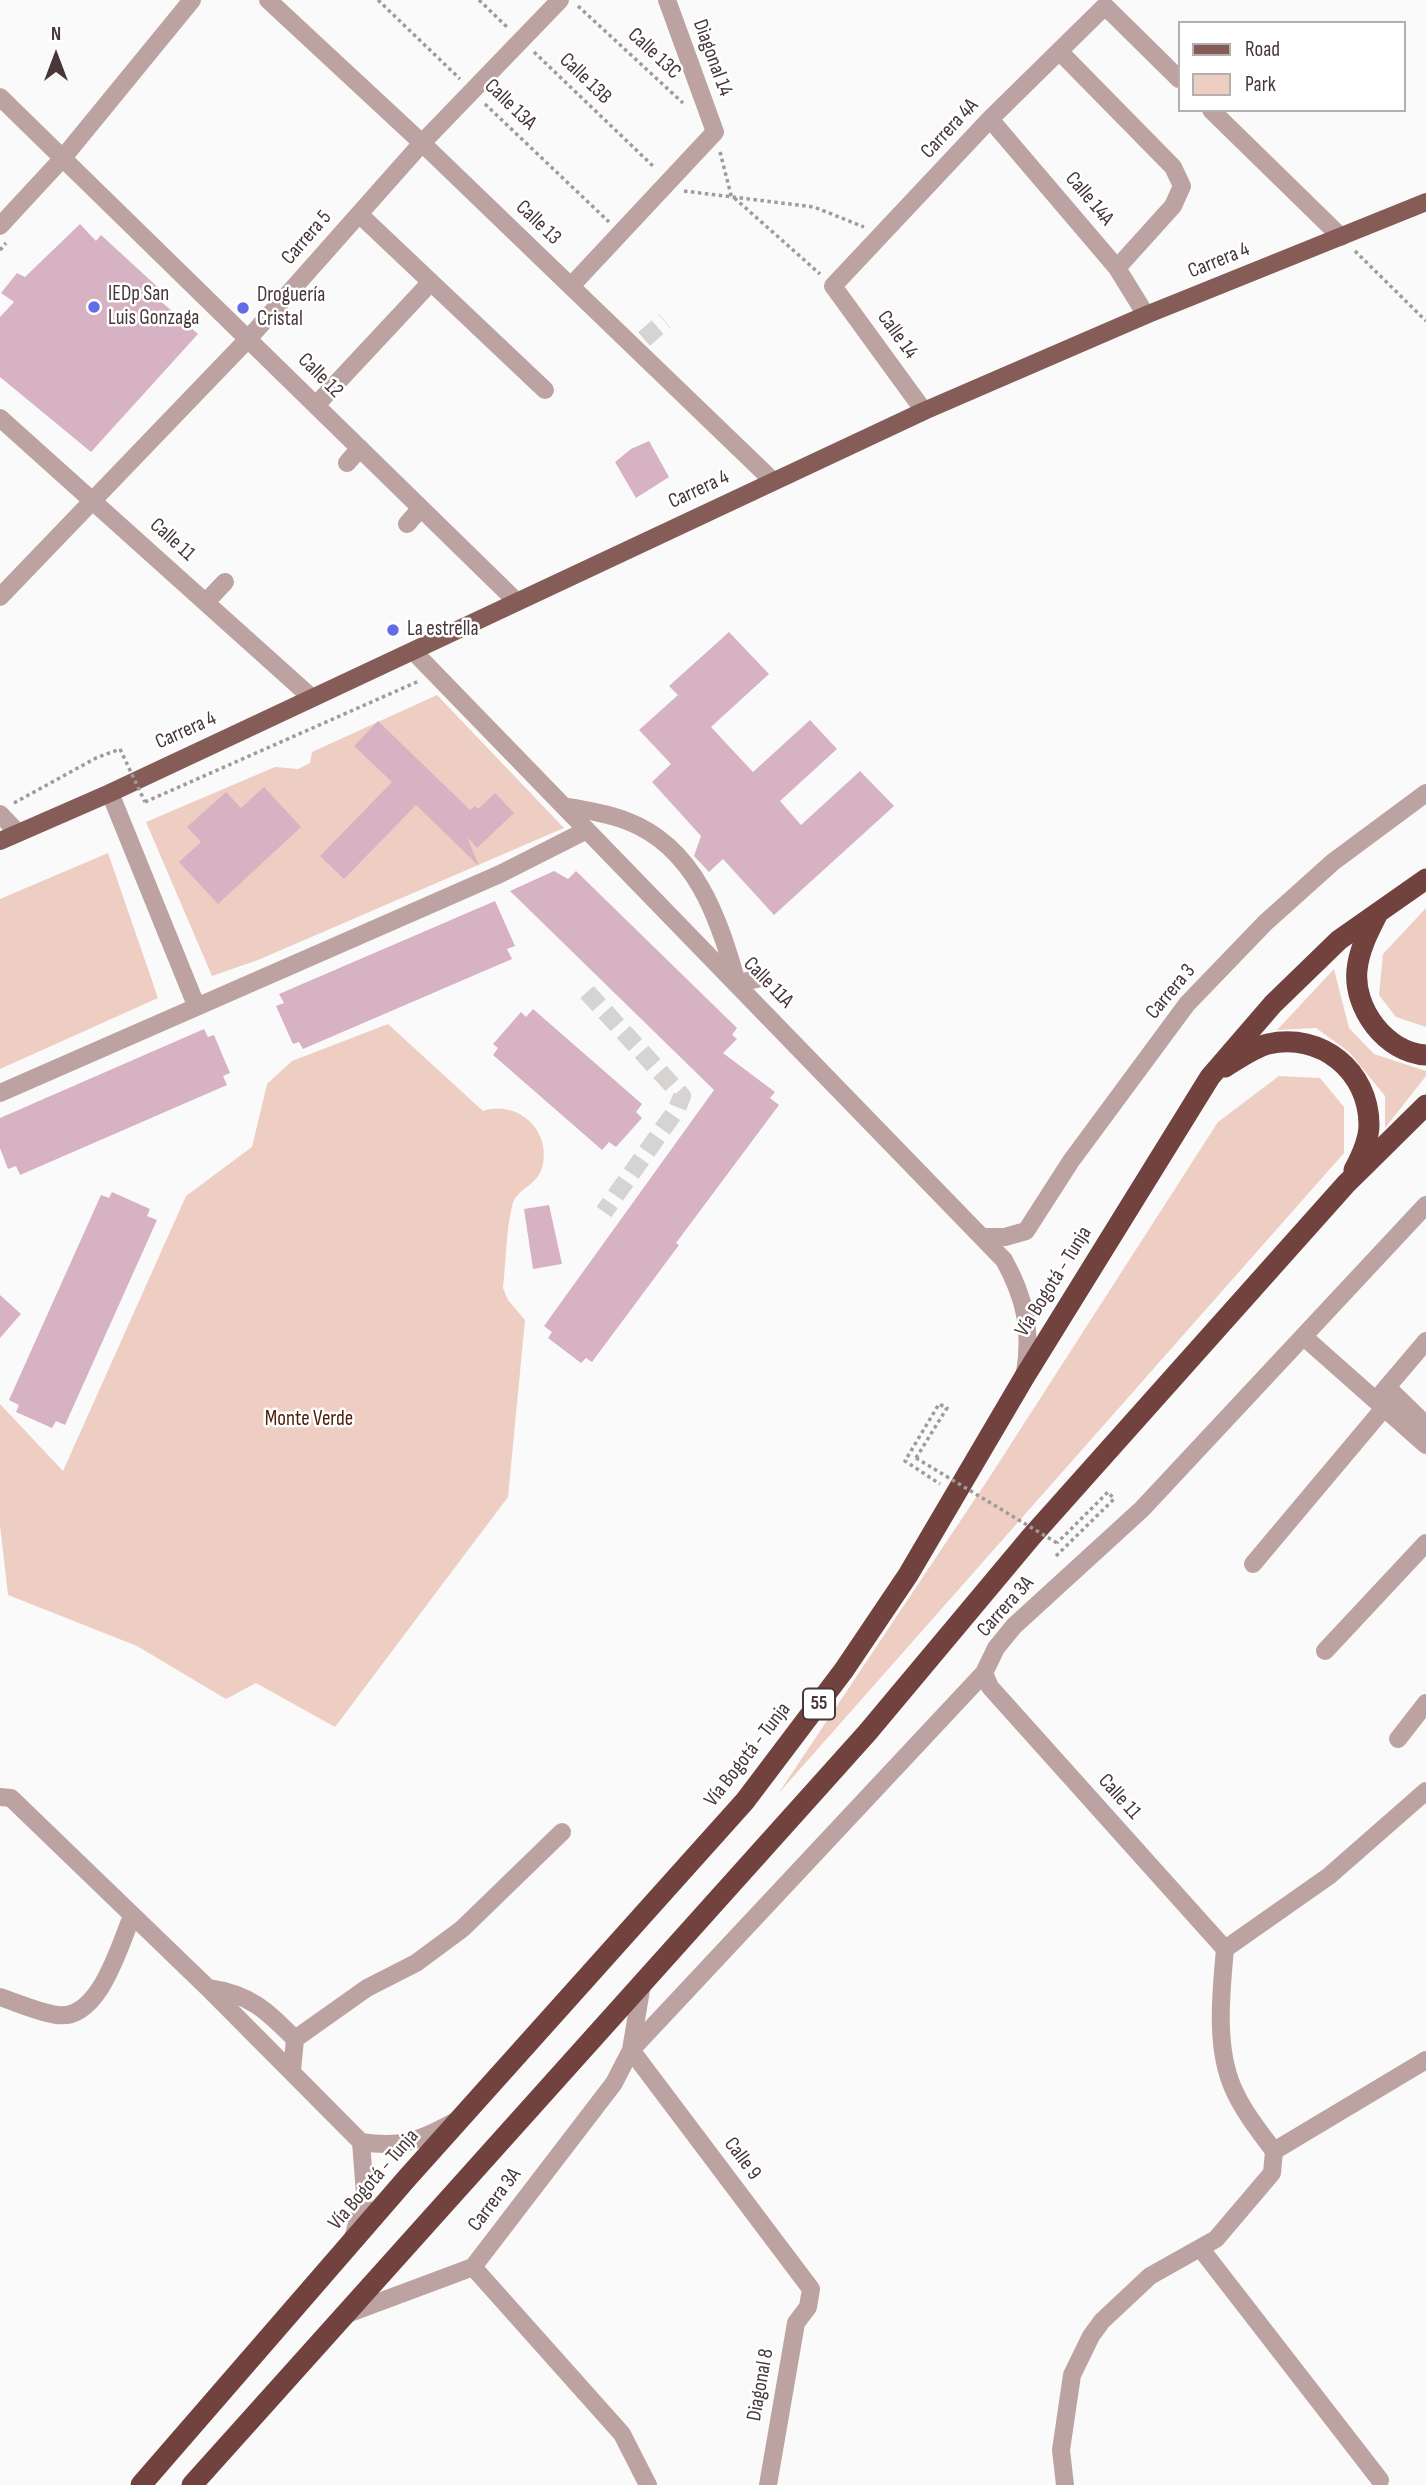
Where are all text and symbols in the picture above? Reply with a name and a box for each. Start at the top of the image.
street label: Diagonal 14 [687,16,737,100]
north arrow [21,21,91,91]
legend [1178,21,1405,112]
text: N [51,23,61,46]
street label: Calle 13C [622,23,686,85]
text: Road [1245,37,1280,62]
street label: Calle 13B [554,48,616,110]
text: Park [1245,72,1276,97]
street label: Calle 13A [479,74,541,136]
street label: Carrera 4A [916,94,984,164]
street label: Calle 14A [1059,167,1119,231]
street label: Calle 13 [510,195,566,251]
street label: Carrera 5 [277,206,337,270]
street label: Carrera 4 [1185,237,1253,285]
place label: IEDp San Luis Gonzaga [108,282,199,332]
place label: Droguería Cristal [257,283,325,333]
marker: IEDp San Luis Gonzaga [86,299,102,315]
marker: Droguería Cristal [235,300,251,316]
street label: Calle 14 [871,306,923,364]
street label: Calle 12 [292,348,348,404]
street label: Carrera 4 [665,465,733,515]
street label: Calle 11 [144,513,200,567]
place label: La estrella [407,617,479,643]
marker: La estrella [385,622,401,638]
street label: Carrera 4 [152,706,220,756]
street label: Calle 11A [738,952,798,1014]
street label: Carrera 3 [1141,959,1201,1025]
street label: Vía Bogotá - Tunja [1010,1222,1098,1342]
park label: Monte Verde [265,1407,353,1433]
street label: Carrera 3A [972,1571,1040,1643]
road number: 55 [803,1688,835,1720]
street label: Vía Bogotá - Tunja [700,1698,796,1812]
street label: Calle 11 [1092,1769,1146,1825]
street label: Vía Bogotá - Tunja [323,2124,425,2236]
street label: Calle 9 [718,2133,766,2185]
street label: Carrera 3A [463,2163,527,2237]
street label: Diagonal 8 [742,2347,780,2423]

